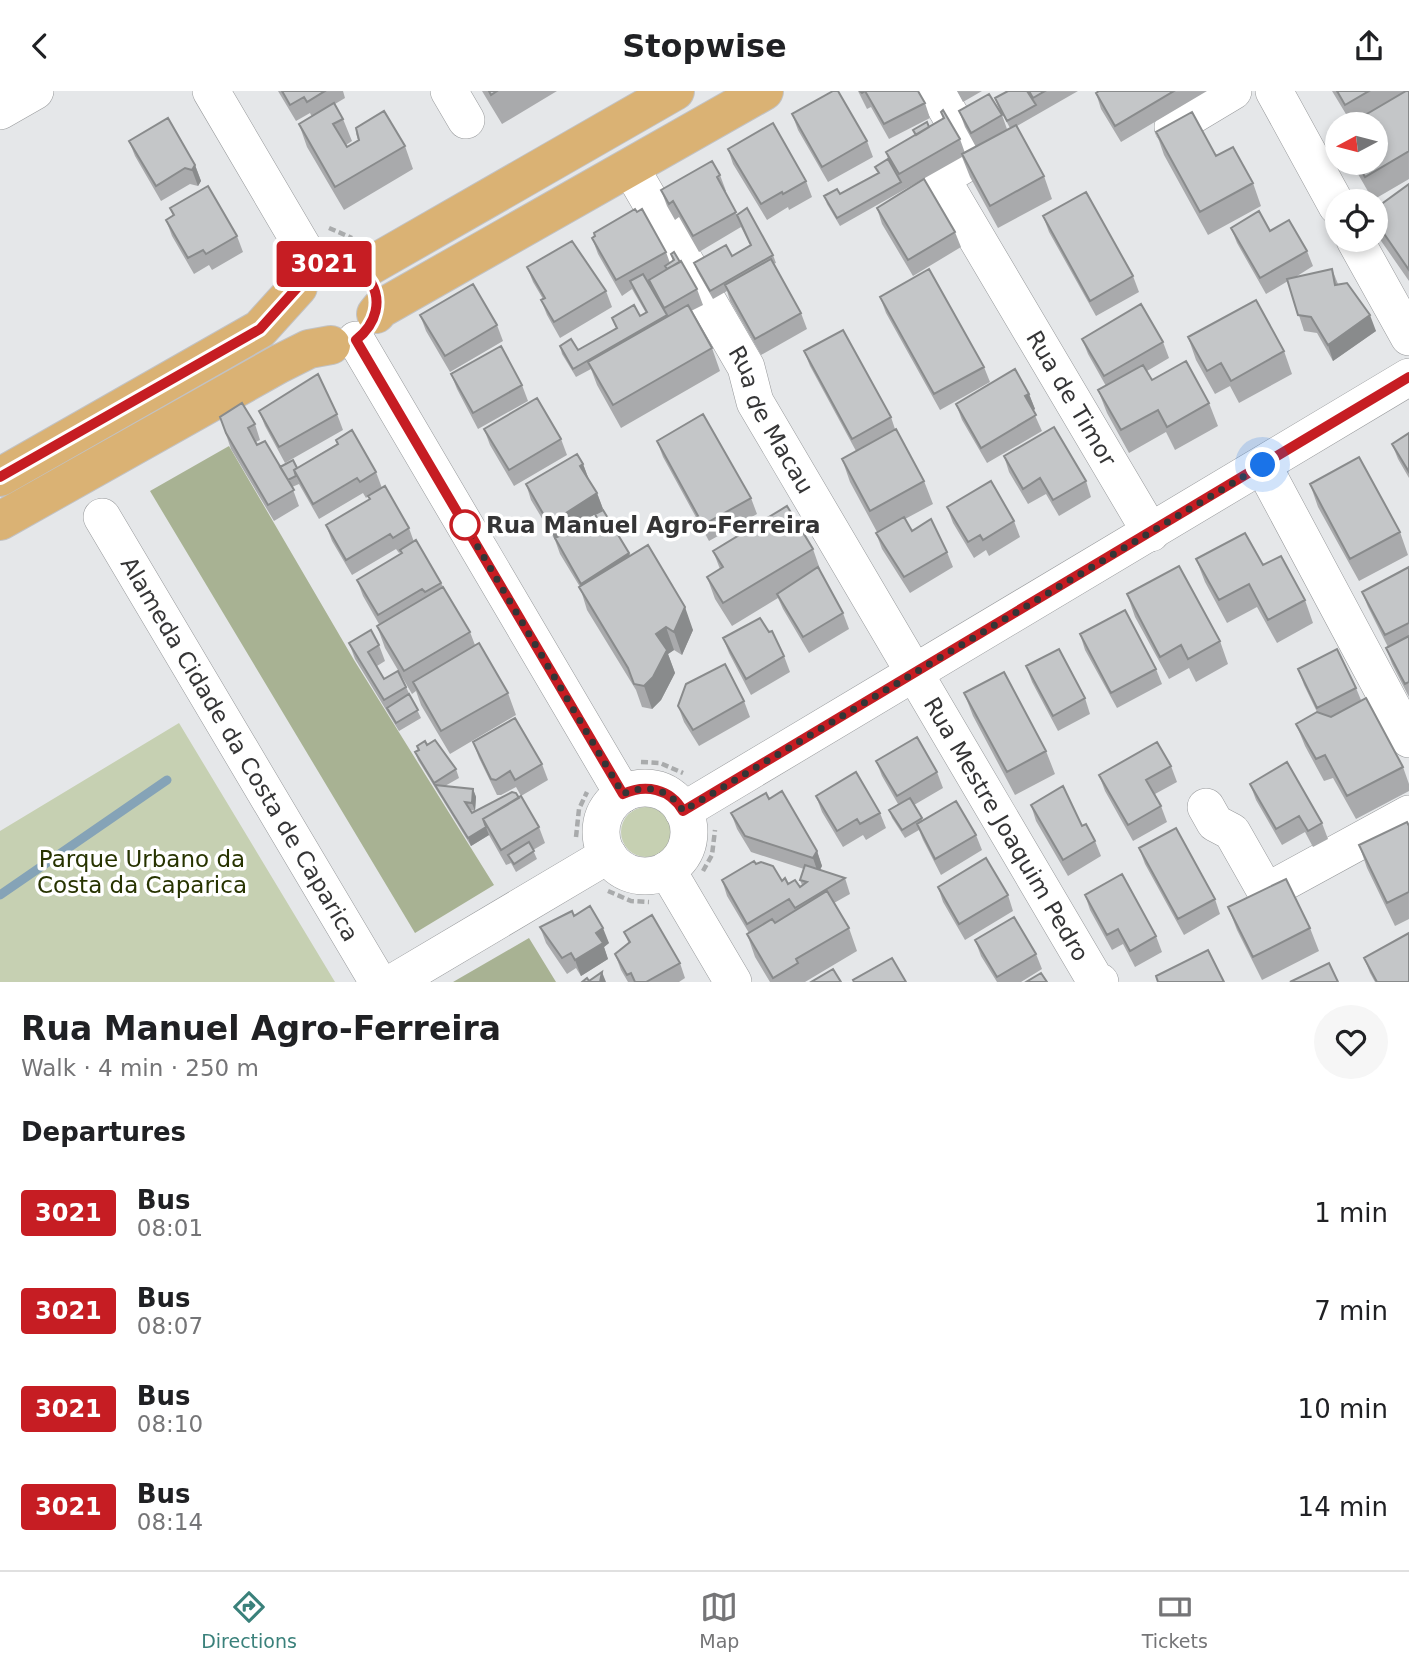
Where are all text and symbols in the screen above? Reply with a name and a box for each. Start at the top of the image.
icon: back [21,27,59,65]
text: Stopwise [622,27,787,65]
icon: share [1350,27,1388,65]
north arrow [1325,112,1388,175]
map controls [1325,112,1388,252]
button: locate [1325,189,1388,252]
line badge: 3021 [275,241,373,287]
text: 3021 [291,250,357,278]
street label: Rua de Timor [1021,326,1122,471]
street label: Rua de Macau [724,341,819,498]
your location [1245,447,1280,482]
marker: Rua Manuel Agro-Ferreira [450,510,480,540]
place label: Rua Manuel Agro-Ferreira [486,512,821,538]
street label: Alameda Cidade da Costa de Caparica [116,552,364,946]
street label: Rua Mestre Joaquim Pedro [919,693,1094,966]
park label: Parque Urbano da Costa da Caparica [37,846,247,898]
button: heart [1314,1005,1388,1079]
text: Rua Manuel Agro-Ferreira [21,1009,501,1048]
text: Walk · 4 min · 250 m [21,1055,259,1081]
text: Departures [21,1117,186,1147]
text: Bus [137,1185,191,1215]
text: 1 min [1314,1198,1388,1228]
text: 3021 [35,1199,102,1227]
text: 08:01 [137,1215,203,1241]
text: Bus [137,1283,191,1313]
text: 7 min [1314,1296,1388,1326]
text: 3021 [35,1297,102,1325]
text: 08:07 [137,1313,203,1339]
text: Bus [137,1381,191,1411]
text: 10 min [1298,1394,1388,1424]
text: 3021 [35,1395,102,1423]
text: 08:10 [137,1411,203,1437]
text: Bus [137,1479,191,1509]
text: 14 min [1298,1492,1388,1522]
text: 3021 [35,1493,102,1521]
text: 08:14 [137,1509,203,1535]
tab: Directions [201,1588,297,1652]
tab: Map [699,1588,739,1652]
tab: Tickets [1142,1588,1208,1652]

